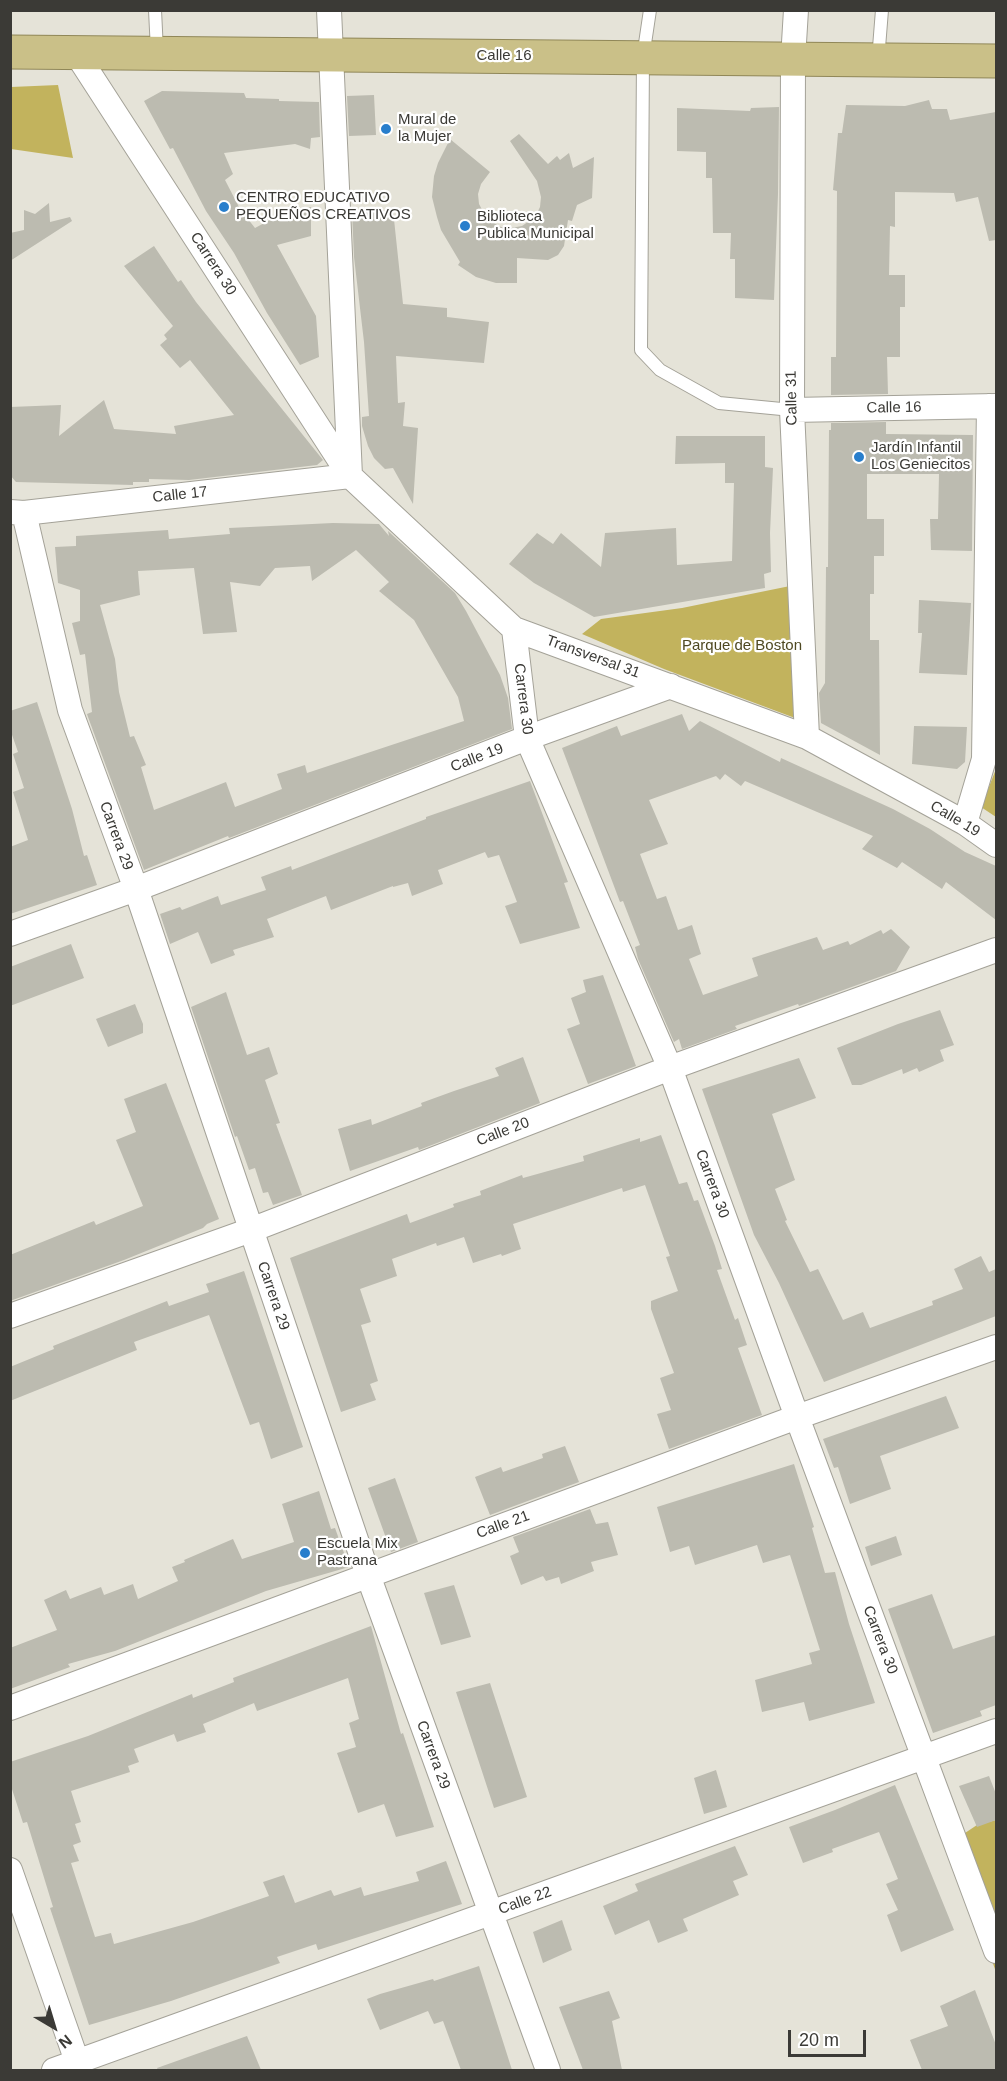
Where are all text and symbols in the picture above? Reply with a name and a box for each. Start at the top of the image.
street label: Calle 16 [476,47,532,65]
place label: Mural de la Mujer [398,111,456,146]
marker: Mural de la Mujer [379,122,393,136]
place label: CENTRO EDUCATIVO PEQUEÑOS CREATIVOS [236,189,411,224]
marker: CENTRO EDUCATIVO PEQUEÑOS CREATIVOS [217,200,231,214]
place label: Biblioteca Publica Municipal [477,208,594,243]
marker: Biblioteca Publica Municipal [458,219,472,233]
street label: Carrera 30 [186,229,240,299]
street label: Calle 31 [783,370,801,426]
street label: Calle 16 [866,399,922,417]
place label: Jardín Infantil Los Geniecitos [871,439,970,474]
marker: Jardín Infantil Los Geniecitos [852,450,866,464]
street label: Calle 17 [152,483,208,507]
street label: Transversal 31 [544,632,642,682]
park label: Parque de Boston [682,637,802,655]
street label: Carrera 30 [510,662,536,736]
street label: Calle 19 [448,740,506,776]
street label: Calle 19 [927,797,983,841]
street label: Carrera 29 [95,799,137,873]
street label: Calle 20 [474,1114,532,1150]
street label: Carrera 30 [691,1147,733,1221]
street label: Carrera 29 [253,1259,293,1333]
street label: Calle 21 [474,1507,532,1543]
place label: Escuela Mix Pastrana [317,1535,398,1570]
marker: Escuela Mix Pastrana [298,1546,312,1560]
street label: Carrera 30 [859,1603,901,1677]
street label: Carrera 29 [412,1718,454,1792]
street label: Calle 22 [496,1883,554,1919]
north arrow [24,1997,84,2057]
scale bar [791,2018,869,2056]
text: 20 m [799,2030,839,2050]
text: N [56,2031,75,2052]

